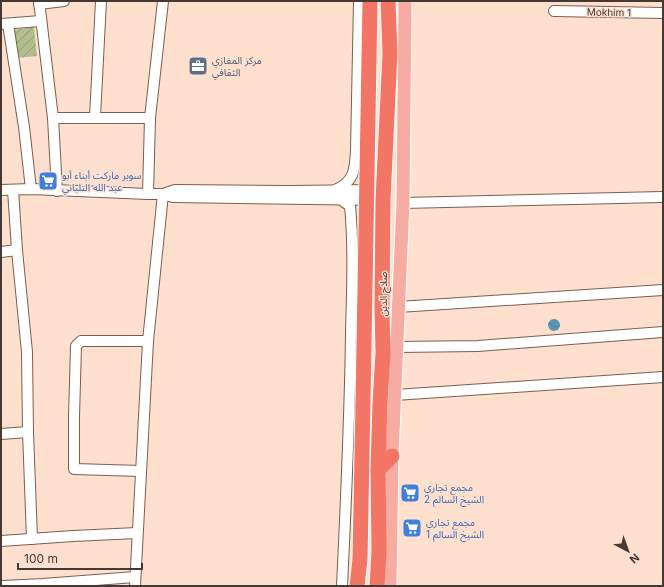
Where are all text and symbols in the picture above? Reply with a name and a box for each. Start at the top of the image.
street label: Mokhim 1 [587,6,631,18]
place label: مركز المغازي الثقافي [212,54,262,80]
office icon: مركز المغازي الثقافي [187,55,209,77]
place label: سوبر ماركت أبناء أبو عبد الله التلباني [62,169,142,195]
supermarket icon: سوبر ماركت أبناء أبو عبد الله التلباني [37,170,59,192]
street label: صلاح الدين [377,272,391,316]
place label: مجمع تجاري الشيخ السالم 2 [424,481,484,507]
supermarket icon: مجمع تجاري الشيخ السالم 2 [399,482,421,504]
place label: مجمع تجاري الشيخ السالم 1 [426,516,484,542]
supermarket icon: مجمع تجاري الشيخ السالم 1 [401,517,423,539]
north arrow [608,531,648,571]
scale bar [18,545,142,571]
text: 100 m [24,551,58,566]
text: N [627,551,642,567]

